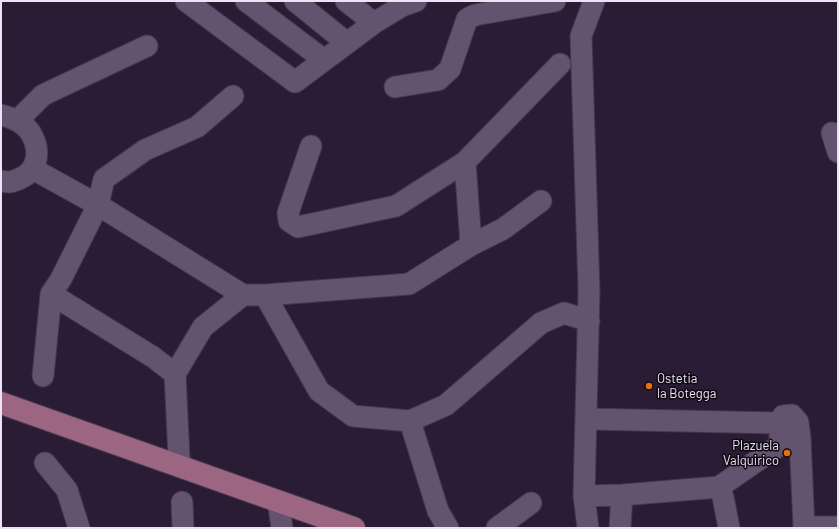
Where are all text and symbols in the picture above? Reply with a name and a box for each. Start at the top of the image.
place label: Ostetia la Botegga [657,371,716,402]
marker: Ostetia la Botegga [644,381,654,391]
place label: Plazuela Valquirico [723,438,779,469]
marker: Plazuela Valquirico [782,448,792,458]

